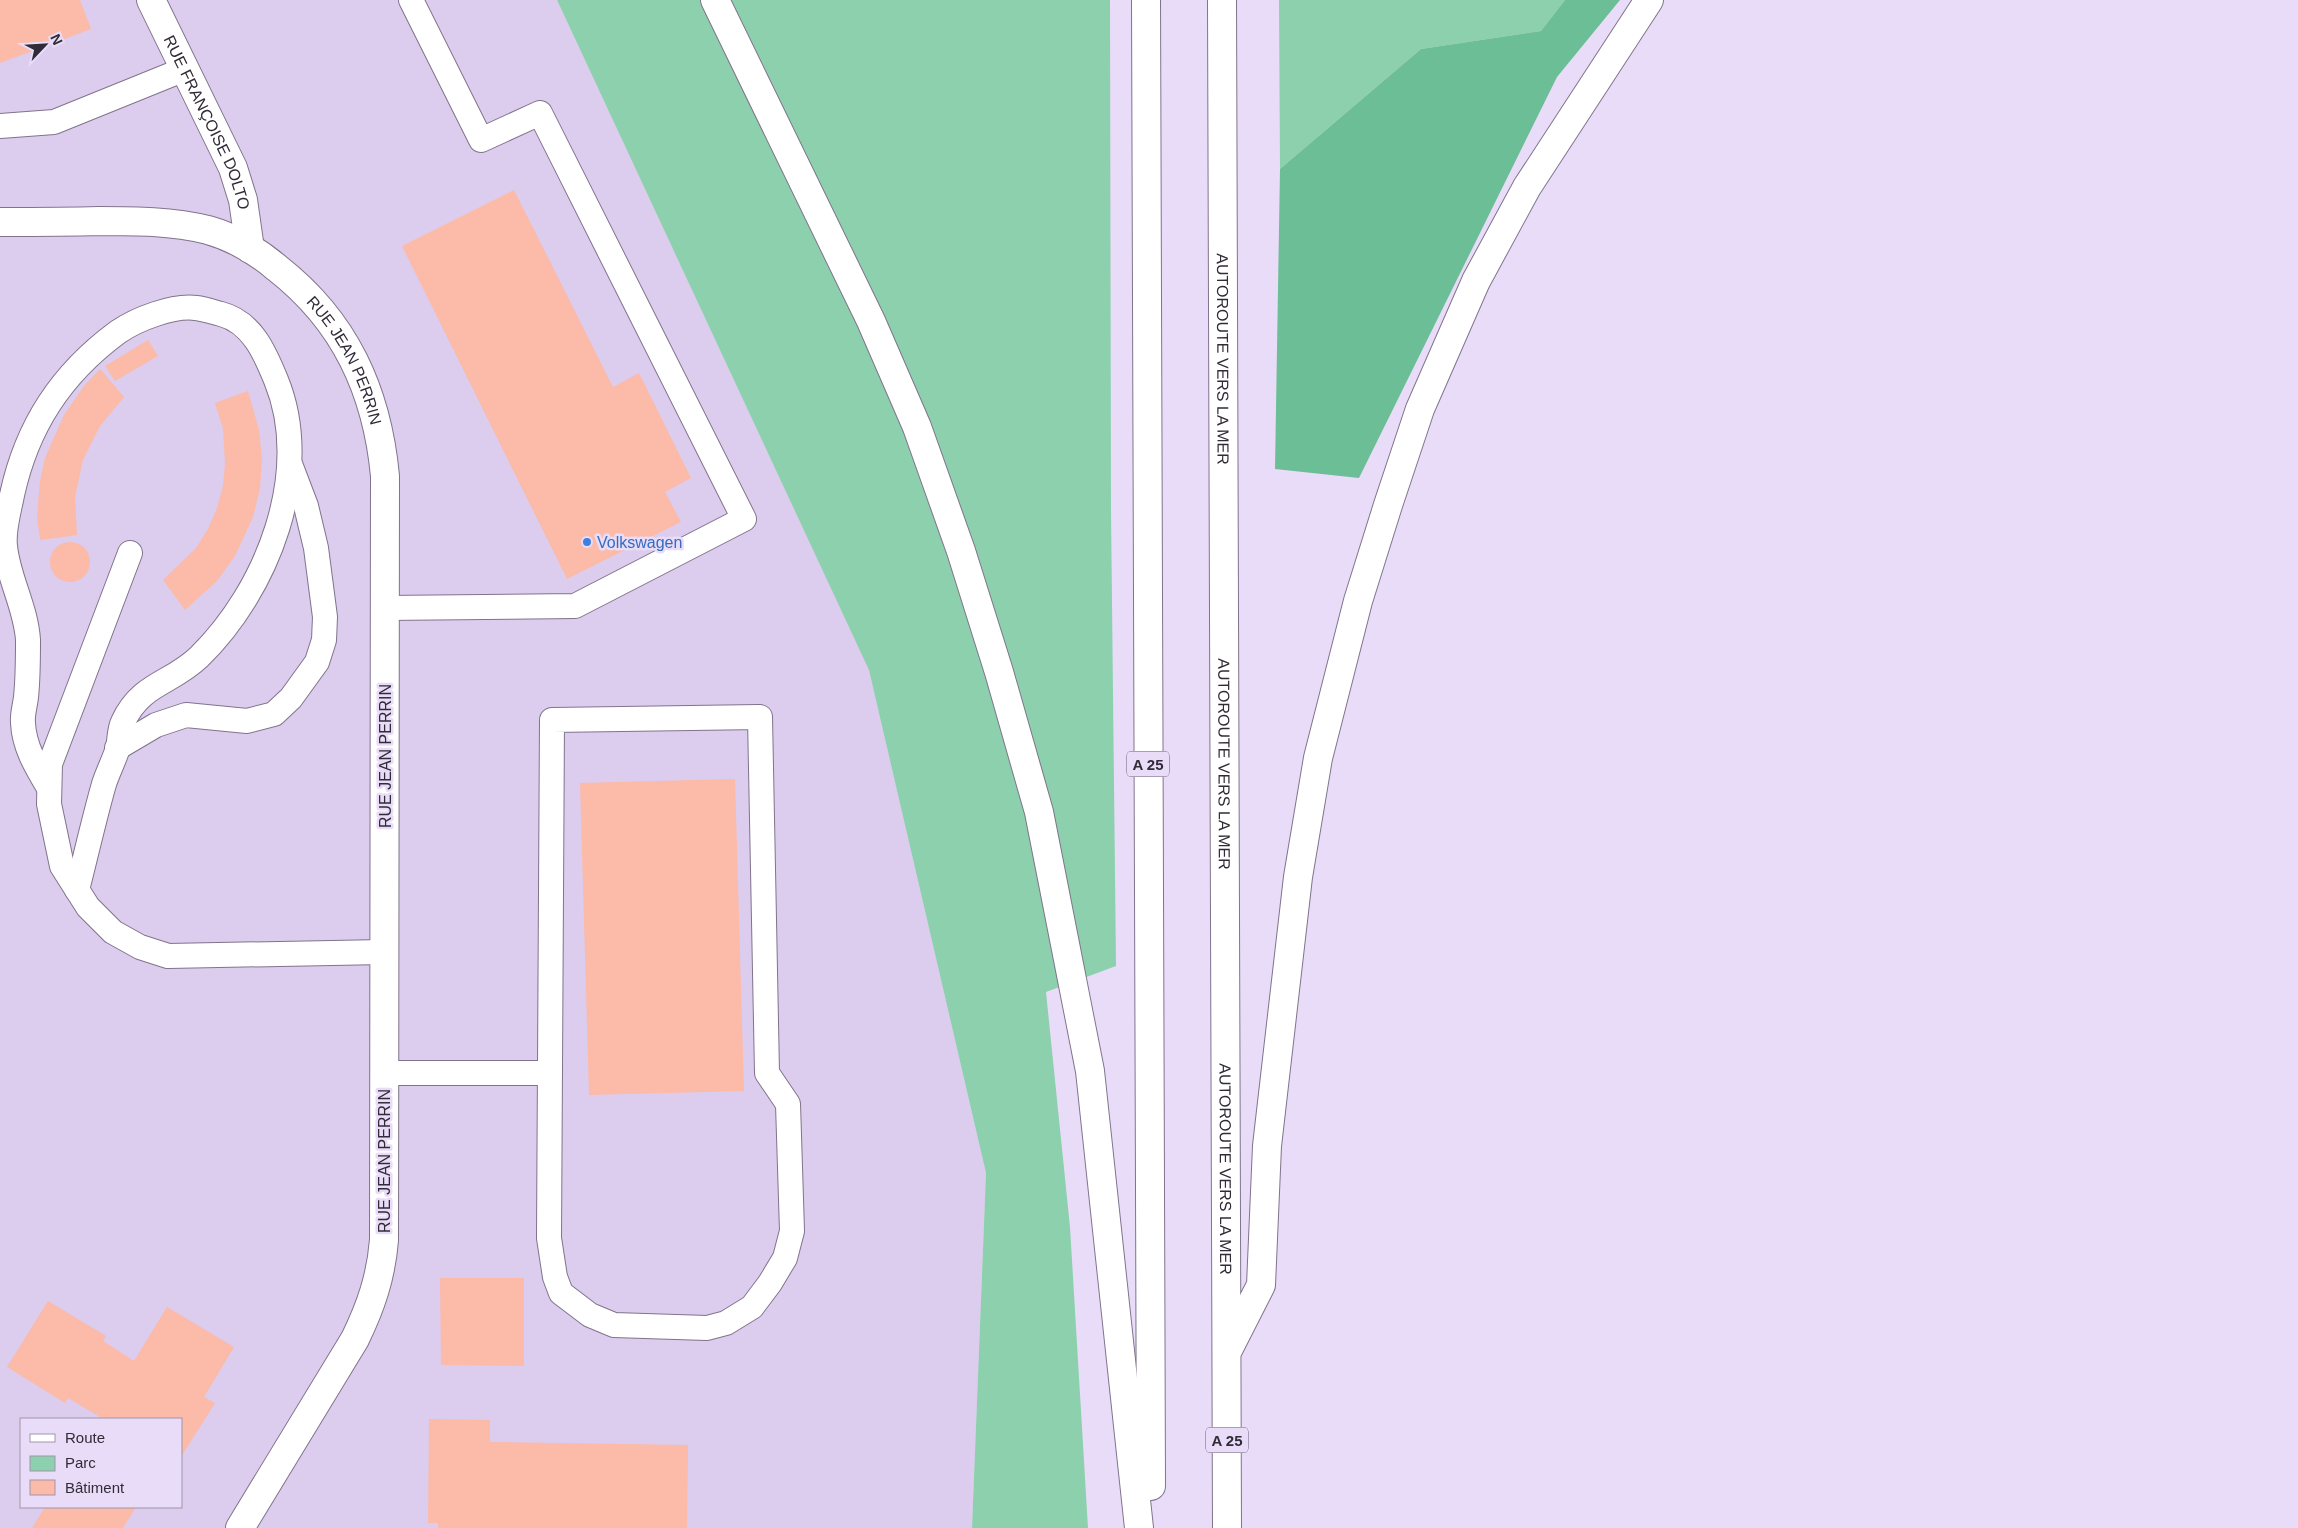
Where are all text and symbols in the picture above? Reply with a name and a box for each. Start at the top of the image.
north arrow [20,20,70,70]
text: N [47,32,66,47]
street label: RUE FRANÇOISE DOLTO [161,32,253,211]
street label: AUTOROUTE VERS LA MER [1214,253,1232,465]
street label: RUE JEAN PERRIN [304,293,385,426]
place label: Volkswagen [597,534,682,551]
marker: Volkswagen [581,536,593,548]
street label: AUTOROUTE VERS LA MER [1216,658,1233,870]
street label: RUE JEAN PERRIN [377,684,394,828]
road number: A 25 [1127,752,1169,776]
street label: AUTOROUTE VERS LA MER [1217,1063,1235,1275]
street label: RUE JEAN PERRIN [376,1089,393,1233]
legend [20,1418,182,1508]
road number: A 25 [1206,1428,1248,1452]
text: Route [65,1429,105,1446]
text: Parc [65,1454,96,1471]
text: Bâtiment [65,1479,125,1496]

